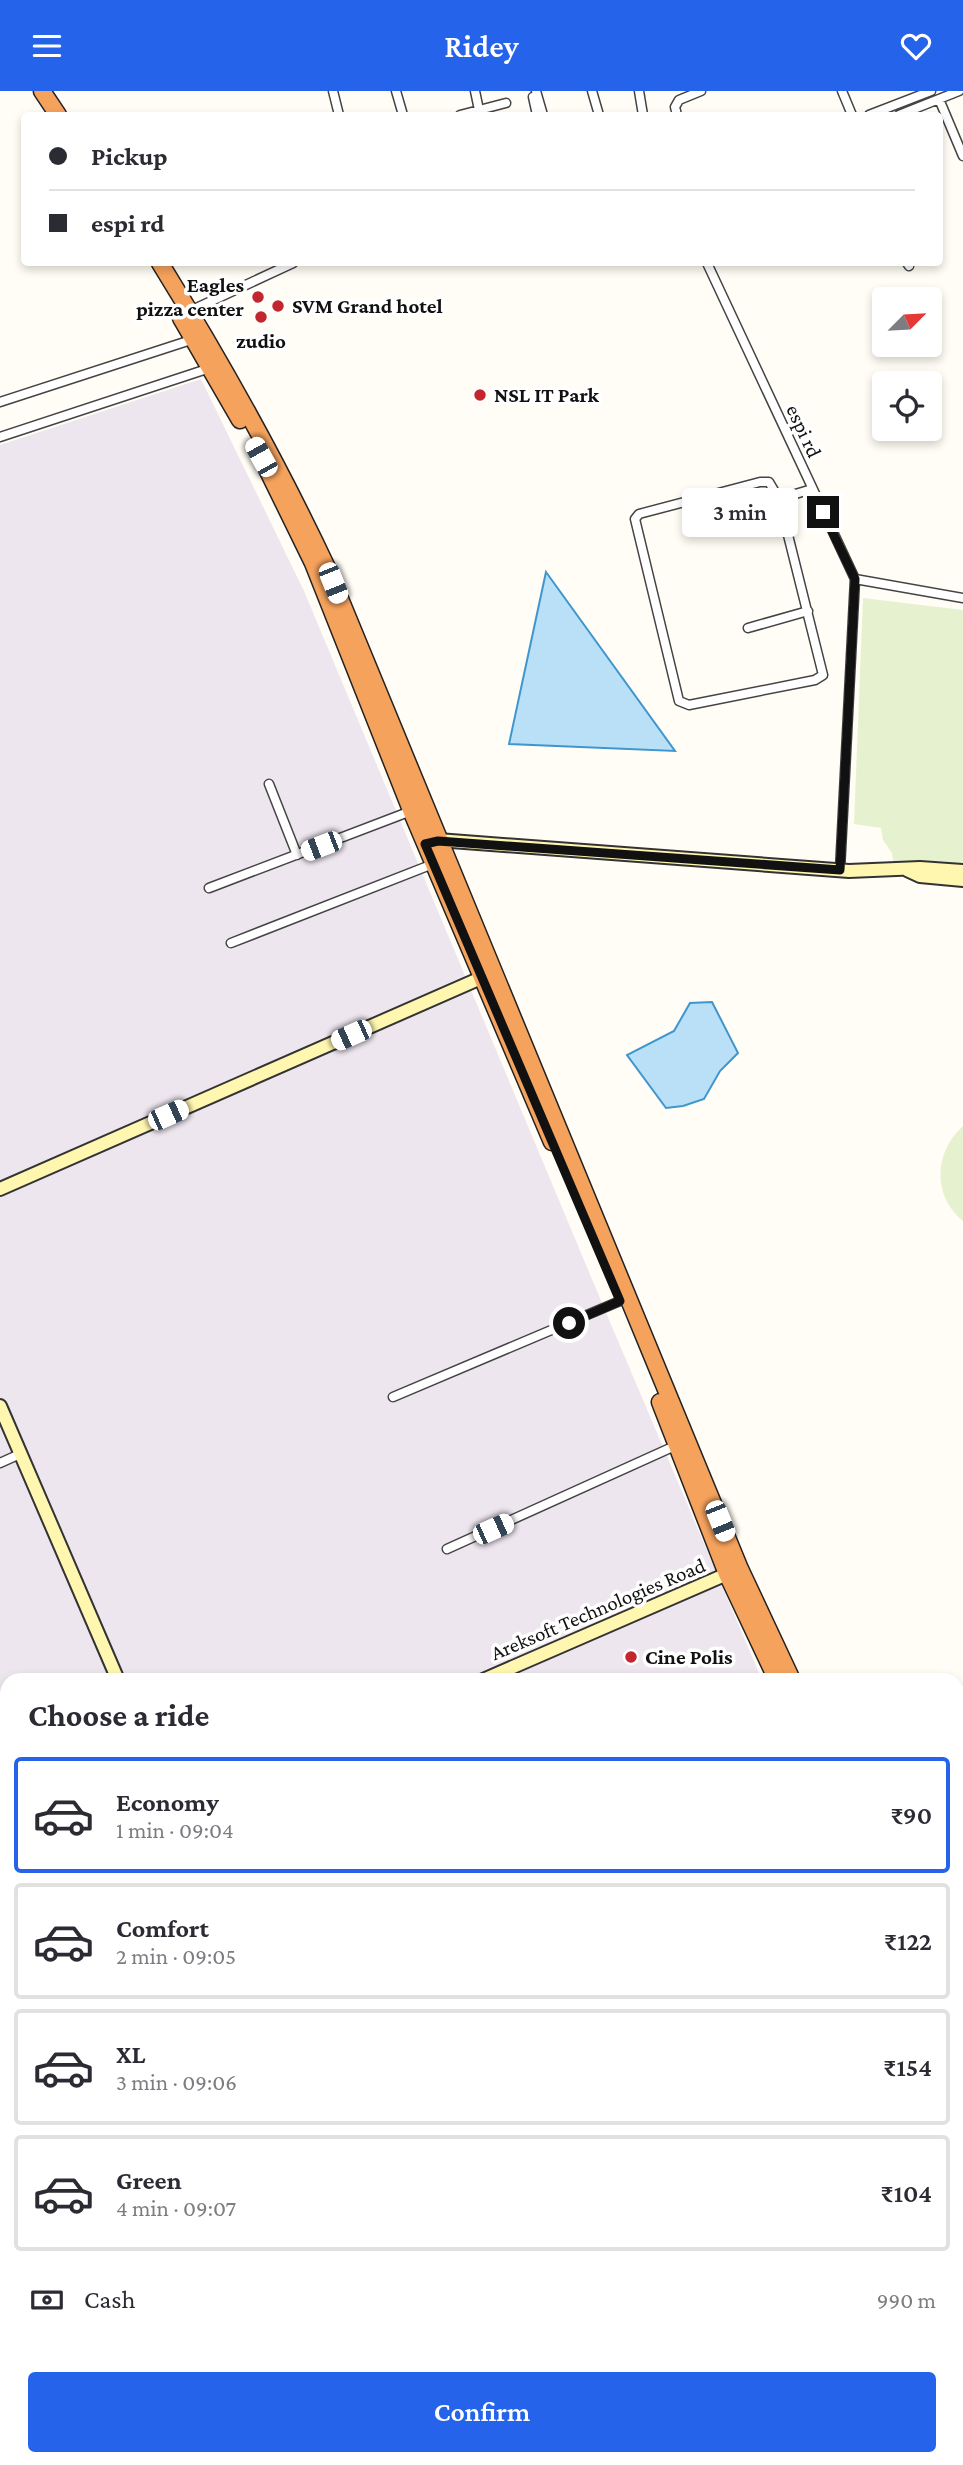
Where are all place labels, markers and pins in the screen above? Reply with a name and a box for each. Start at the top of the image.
place label: Eagles pizza center [136,273,245,321]
marker: Eagles pizza center [250,289,266,305]
place label: SVM Grand hotel [292,294,443,318]
marker: SVM Grand hotel [270,298,286,314]
marker: zudio [253,309,269,325]
place label: zudio [236,329,286,353]
place label: NSL IT Park [494,383,600,407]
marker: NSL IT Park [472,387,488,403]
place label: Cine Polis [645,1645,733,1669]
marker: Cine Polis [623,1649,639,1665]

